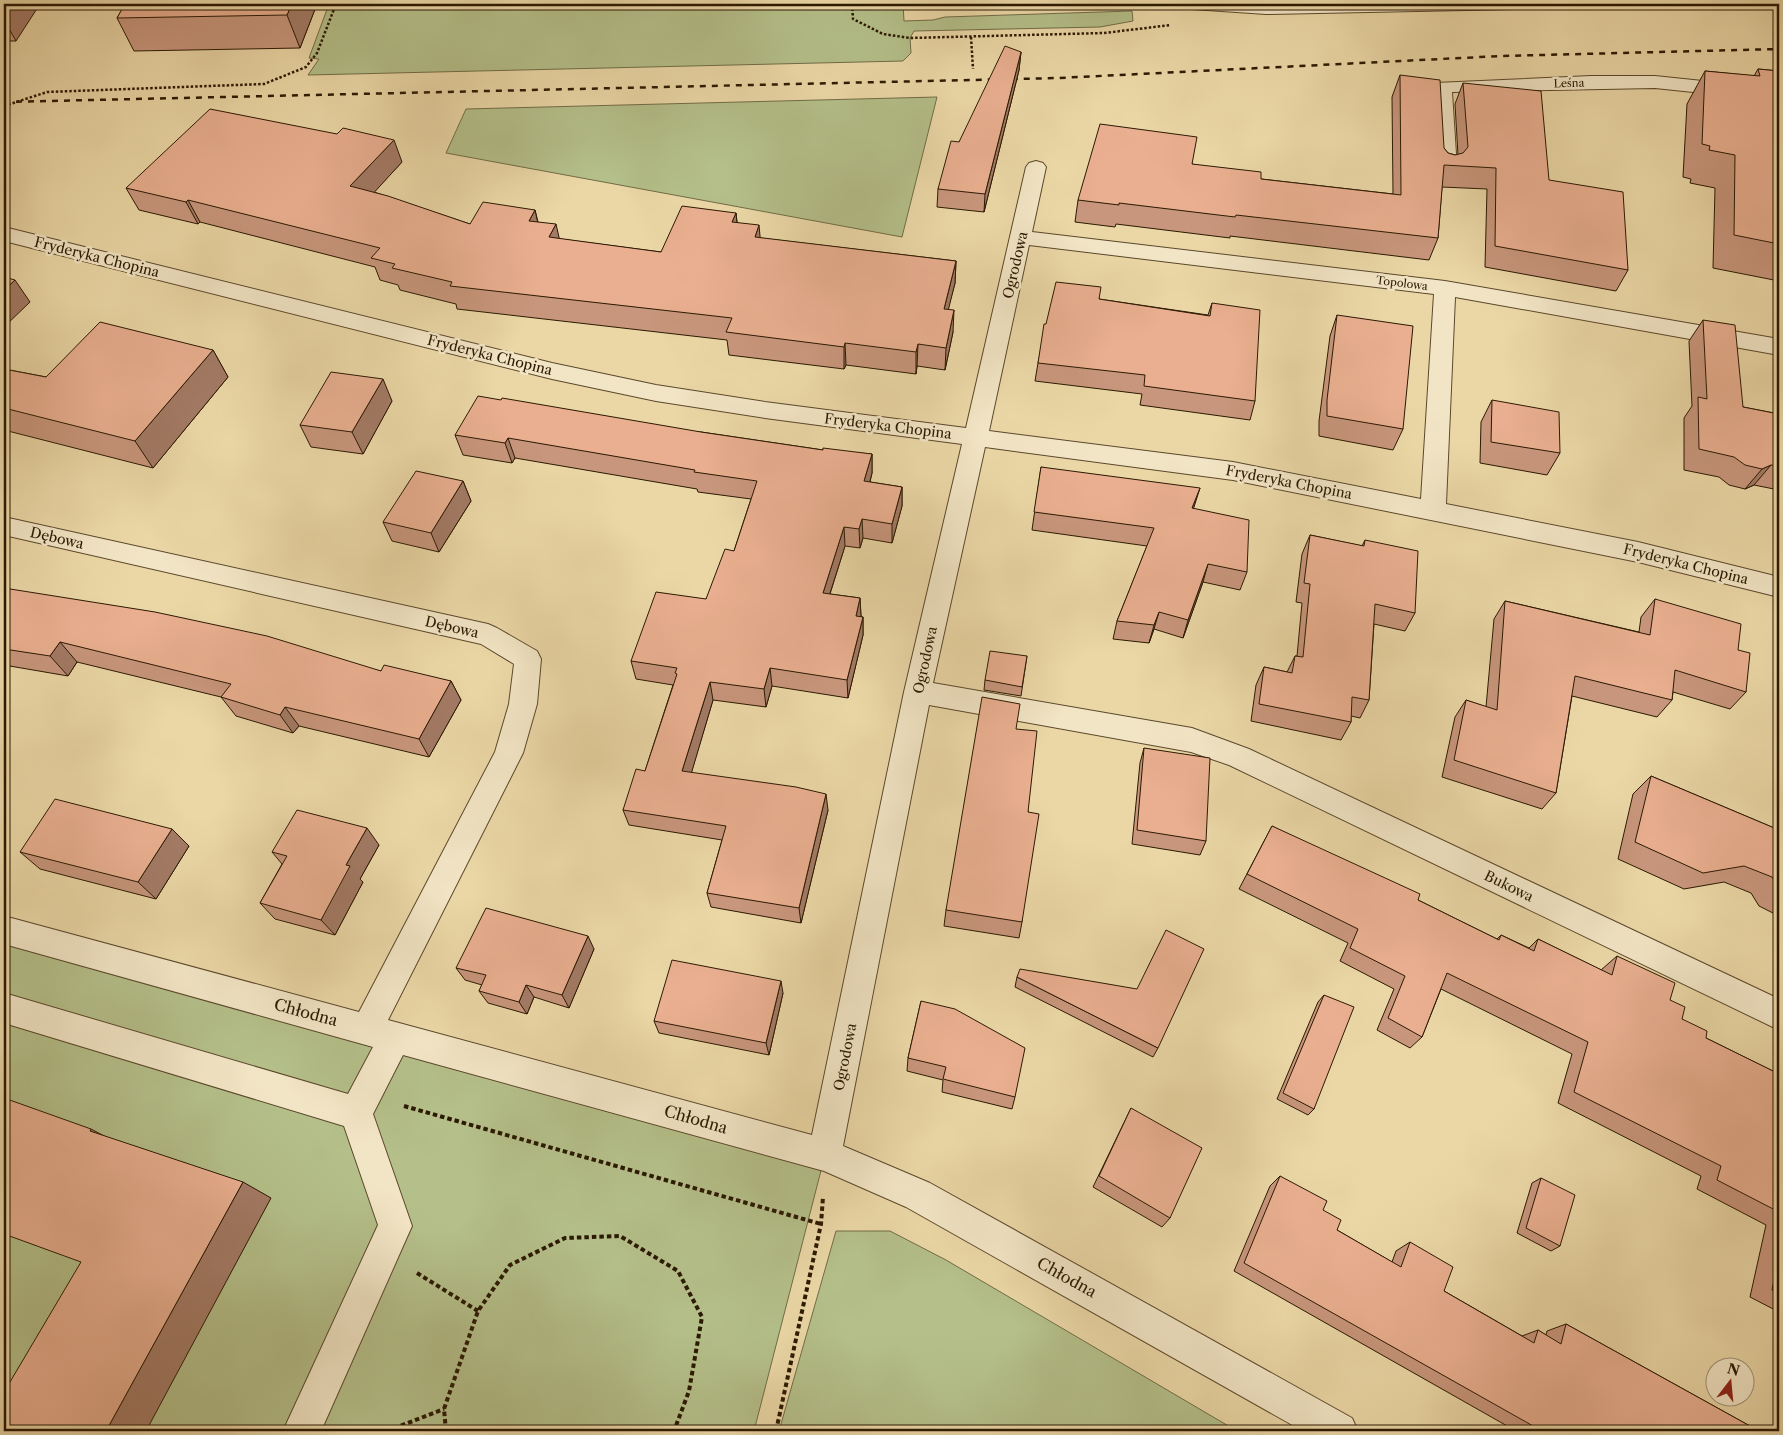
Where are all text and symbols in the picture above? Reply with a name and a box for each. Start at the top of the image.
street label: Leśna [1553,75,1585,91]
street label: Ogrodowa [999,229,1032,300]
street label: Fryderyka Chopina [33,233,162,281]
street label: Topolowa [1375,273,1429,293]
street label: Fryderyka Chopina [426,331,555,379]
street label: Fryderyka Chopina [823,409,953,443]
street label: Fryderyka Chopina [1224,461,1354,503]
street label: Dębowa [28,523,86,553]
street label: Fryderyka Chopina [1622,540,1751,588]
street label: Dębowa [423,612,481,642]
street label: Ogrodowa [909,624,941,695]
street label: Bukowa [1481,866,1537,906]
street label: Chłodna [272,994,341,1030]
street label: Ogrodowa [830,1021,860,1092]
street label: Chłodna [662,1100,731,1138]
street label: Chłodna [1034,1252,1101,1302]
north arrow [1706,1358,1756,1408]
text: N [1725,1359,1742,1380]

